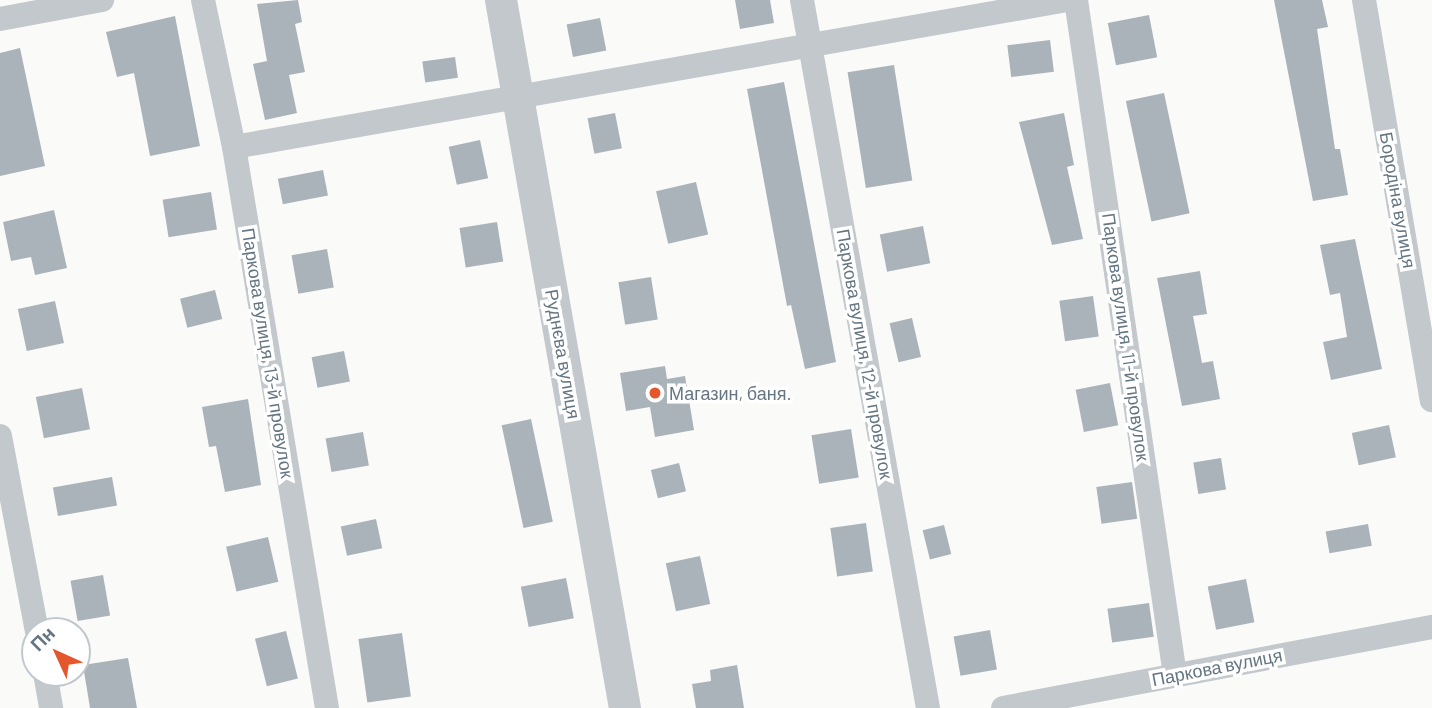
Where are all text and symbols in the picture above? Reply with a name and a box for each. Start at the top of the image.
street label: Бородіна вулиця [1375,130,1421,270]
street label: Паркова вулиця, 11-й провулок [1098,212,1154,462]
street label: Паркова вулиця, 13-й провулок [238,226,298,480]
street label: Паркова вулиця, 12-й провулок [832,227,898,481]
street label: Руднєва вулиця [541,287,585,421]
place label: Магазин, баня. [669,382,791,404]
marker: Магазин, баня. [647,385,663,401]
north arrow [21,617,91,687]
text: Пн [25,621,59,655]
street label: Паркова вулиця [1150,644,1284,690]

